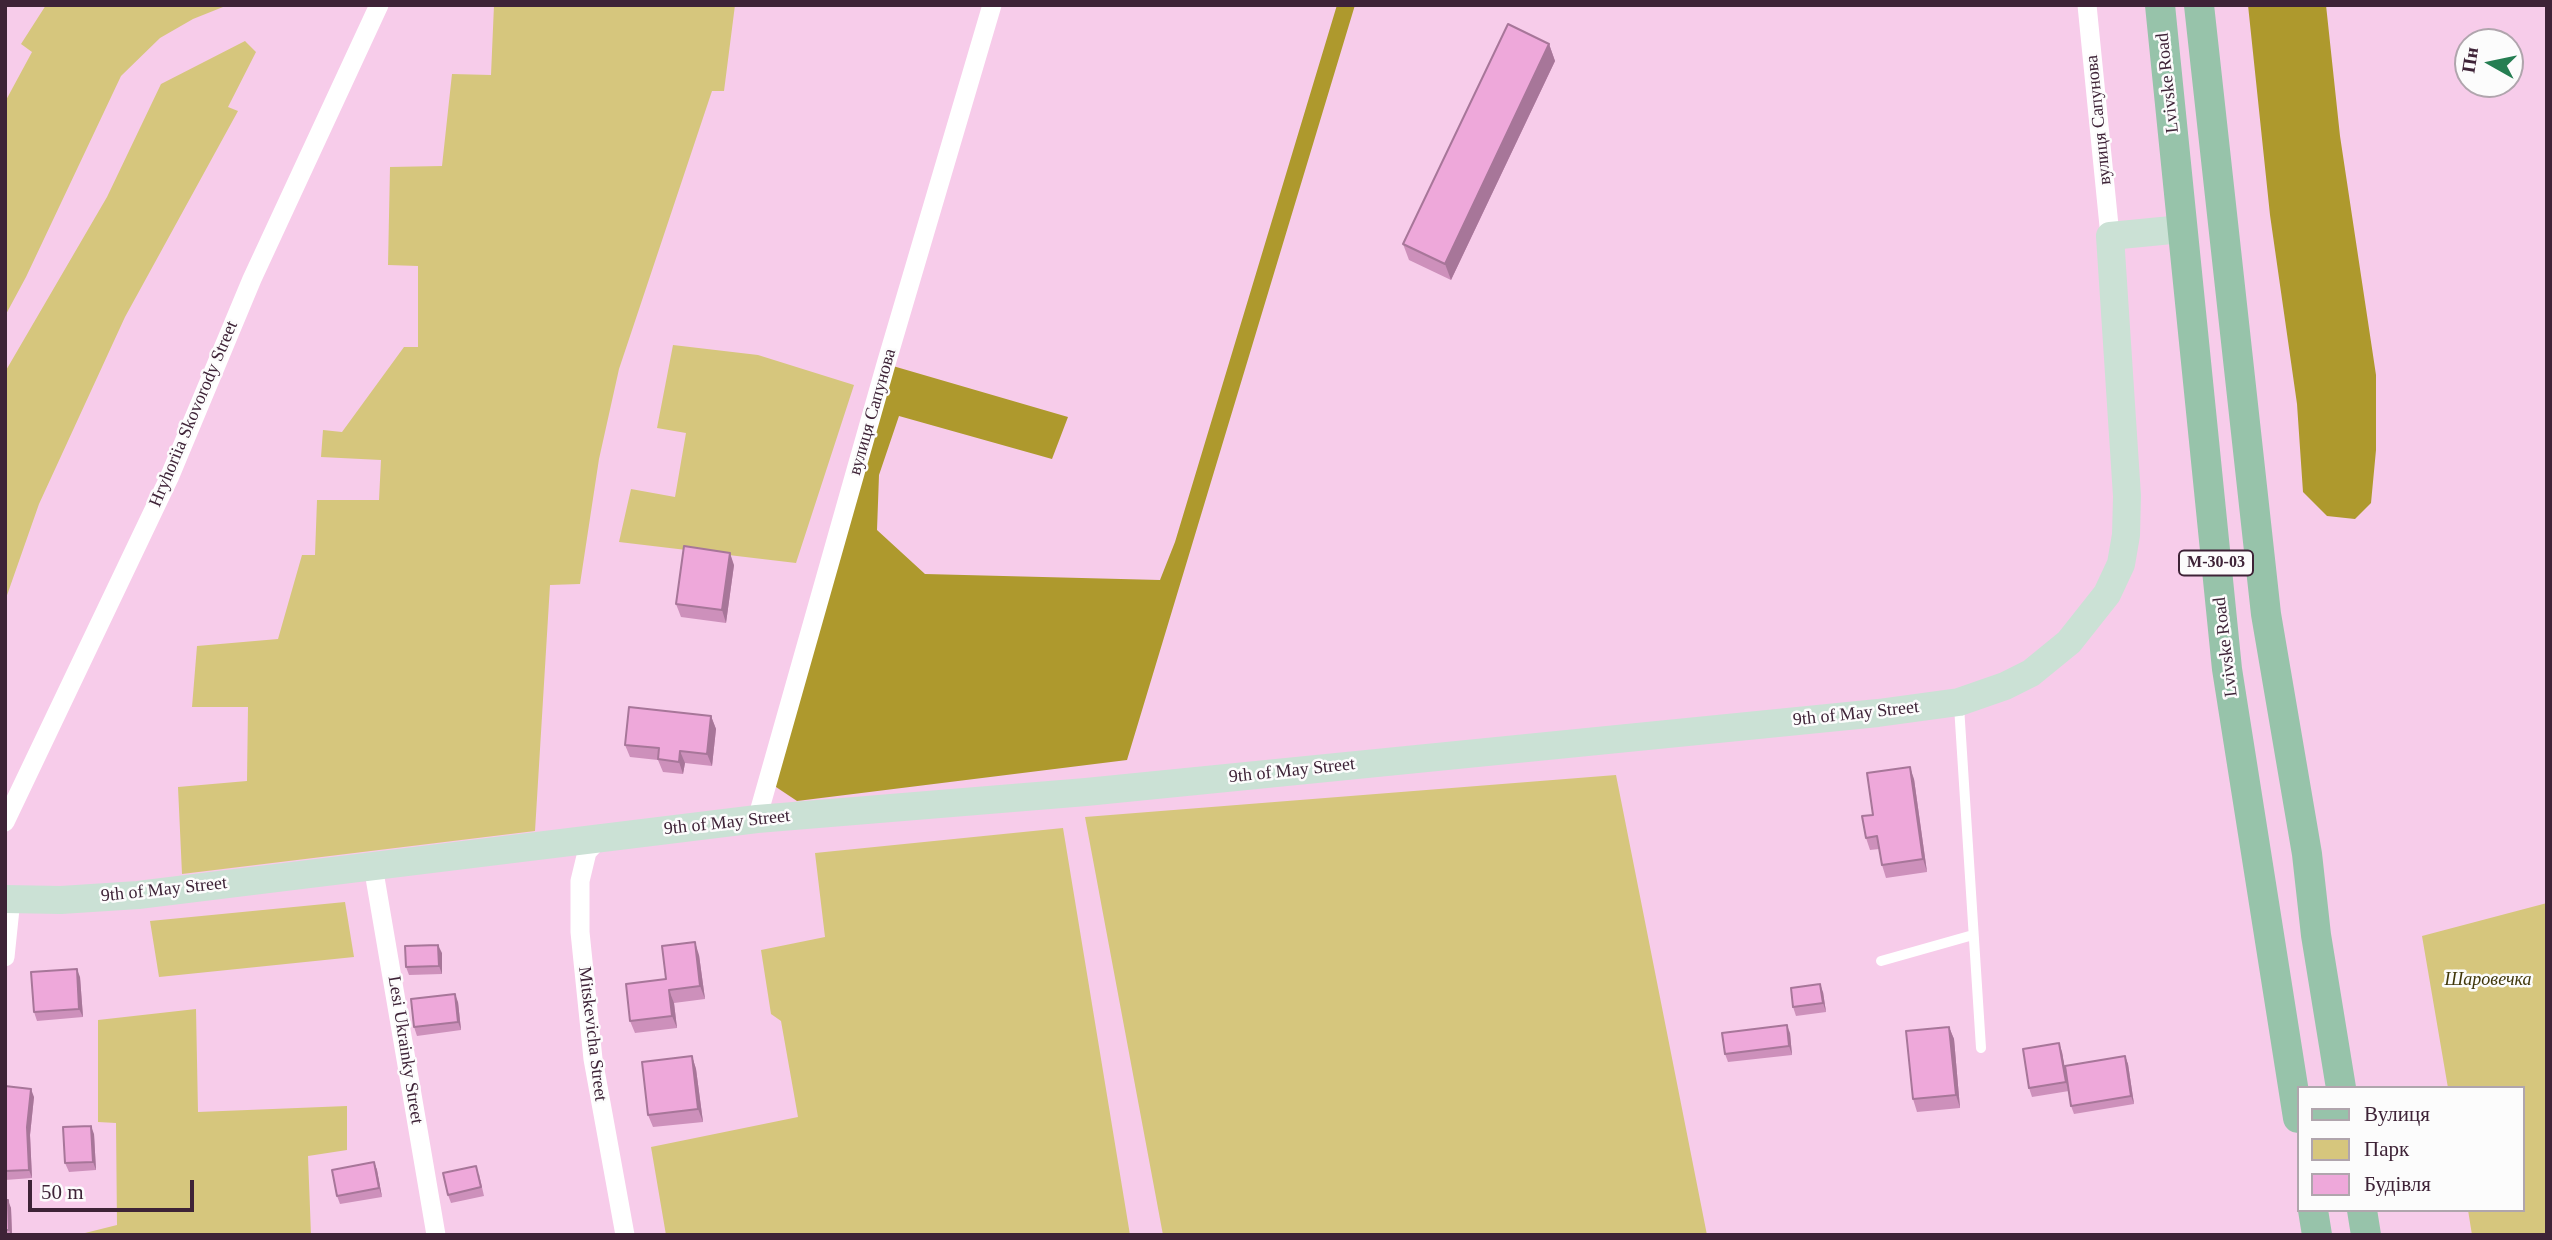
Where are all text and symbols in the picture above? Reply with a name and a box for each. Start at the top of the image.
north arrow [2454,28,2524,98]
street label: Lvivske Road [2152,32,2184,134]
text: Пн [2457,46,2482,74]
street label: вулиця Сапунова [2081,54,2117,186]
street label: Hryhoriia Skovorody Street [145,318,243,510]
street label: вулиця Сапунова [845,346,901,478]
road number: М-30-03 [2179,550,2253,576]
street label: Lvivske Road [2209,596,2243,698]
street label: 9th of May Street [1792,697,1920,731]
street label: 9th of May Street [1228,754,1356,788]
street label: 9th of May Street [663,806,791,840]
street label: 9th of May Street [100,873,228,907]
street label: Mitskevicha Street [573,965,611,1103]
park label: Шаровечка [2445,969,2531,991]
street label: Lesi Ukrainky Street [383,974,427,1126]
legend [2296,1086,2524,1212]
text: Вулиця [2364,1102,2430,1126]
text: Парк [2364,1137,2409,1161]
scale bar [32,1166,198,1210]
text: Будівля [2364,1172,2431,1196]
text: 50 m [41,1180,84,1204]

